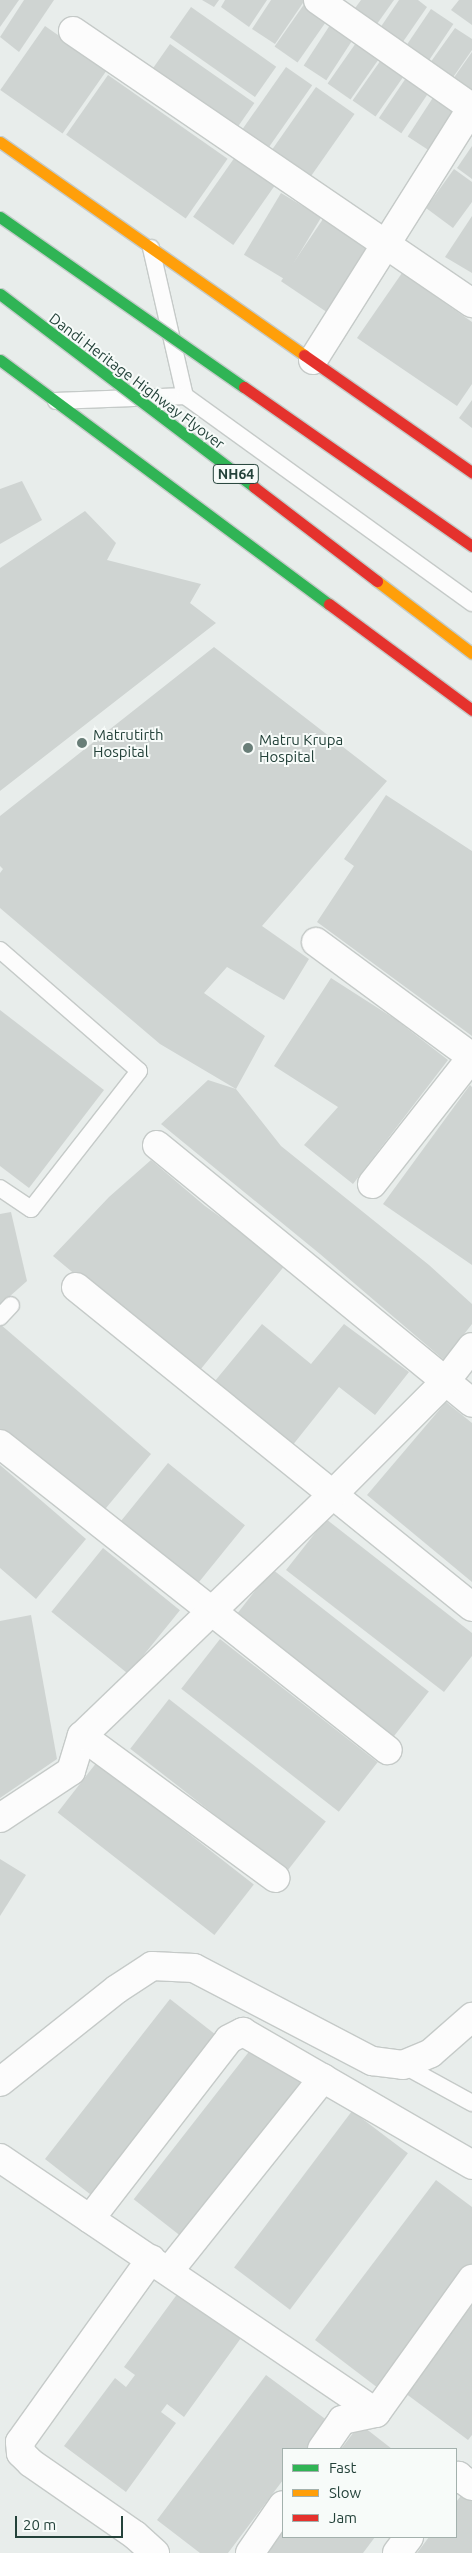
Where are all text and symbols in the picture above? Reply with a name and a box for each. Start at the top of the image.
street label: Dandi Heritage Highway Flyover [46,309,228,453]
road number: NH64 [212,462,260,486]
place label: Matrutirth Hospital [93,725,164,760]
place label: Matru Krupa Hospital [259,730,343,765]
marker: Matrutirth Hospital [75,736,89,750]
marker: Matru Krupa Hospital [241,741,255,755]
legend [282,2448,457,2538]
text: Fast [329,2459,356,2476]
text: Slow [329,2484,361,2501]
scale bar [18,2506,125,2538]
text: Jam [329,2509,357,2526]
text: 20 m [23,2516,56,2533]

